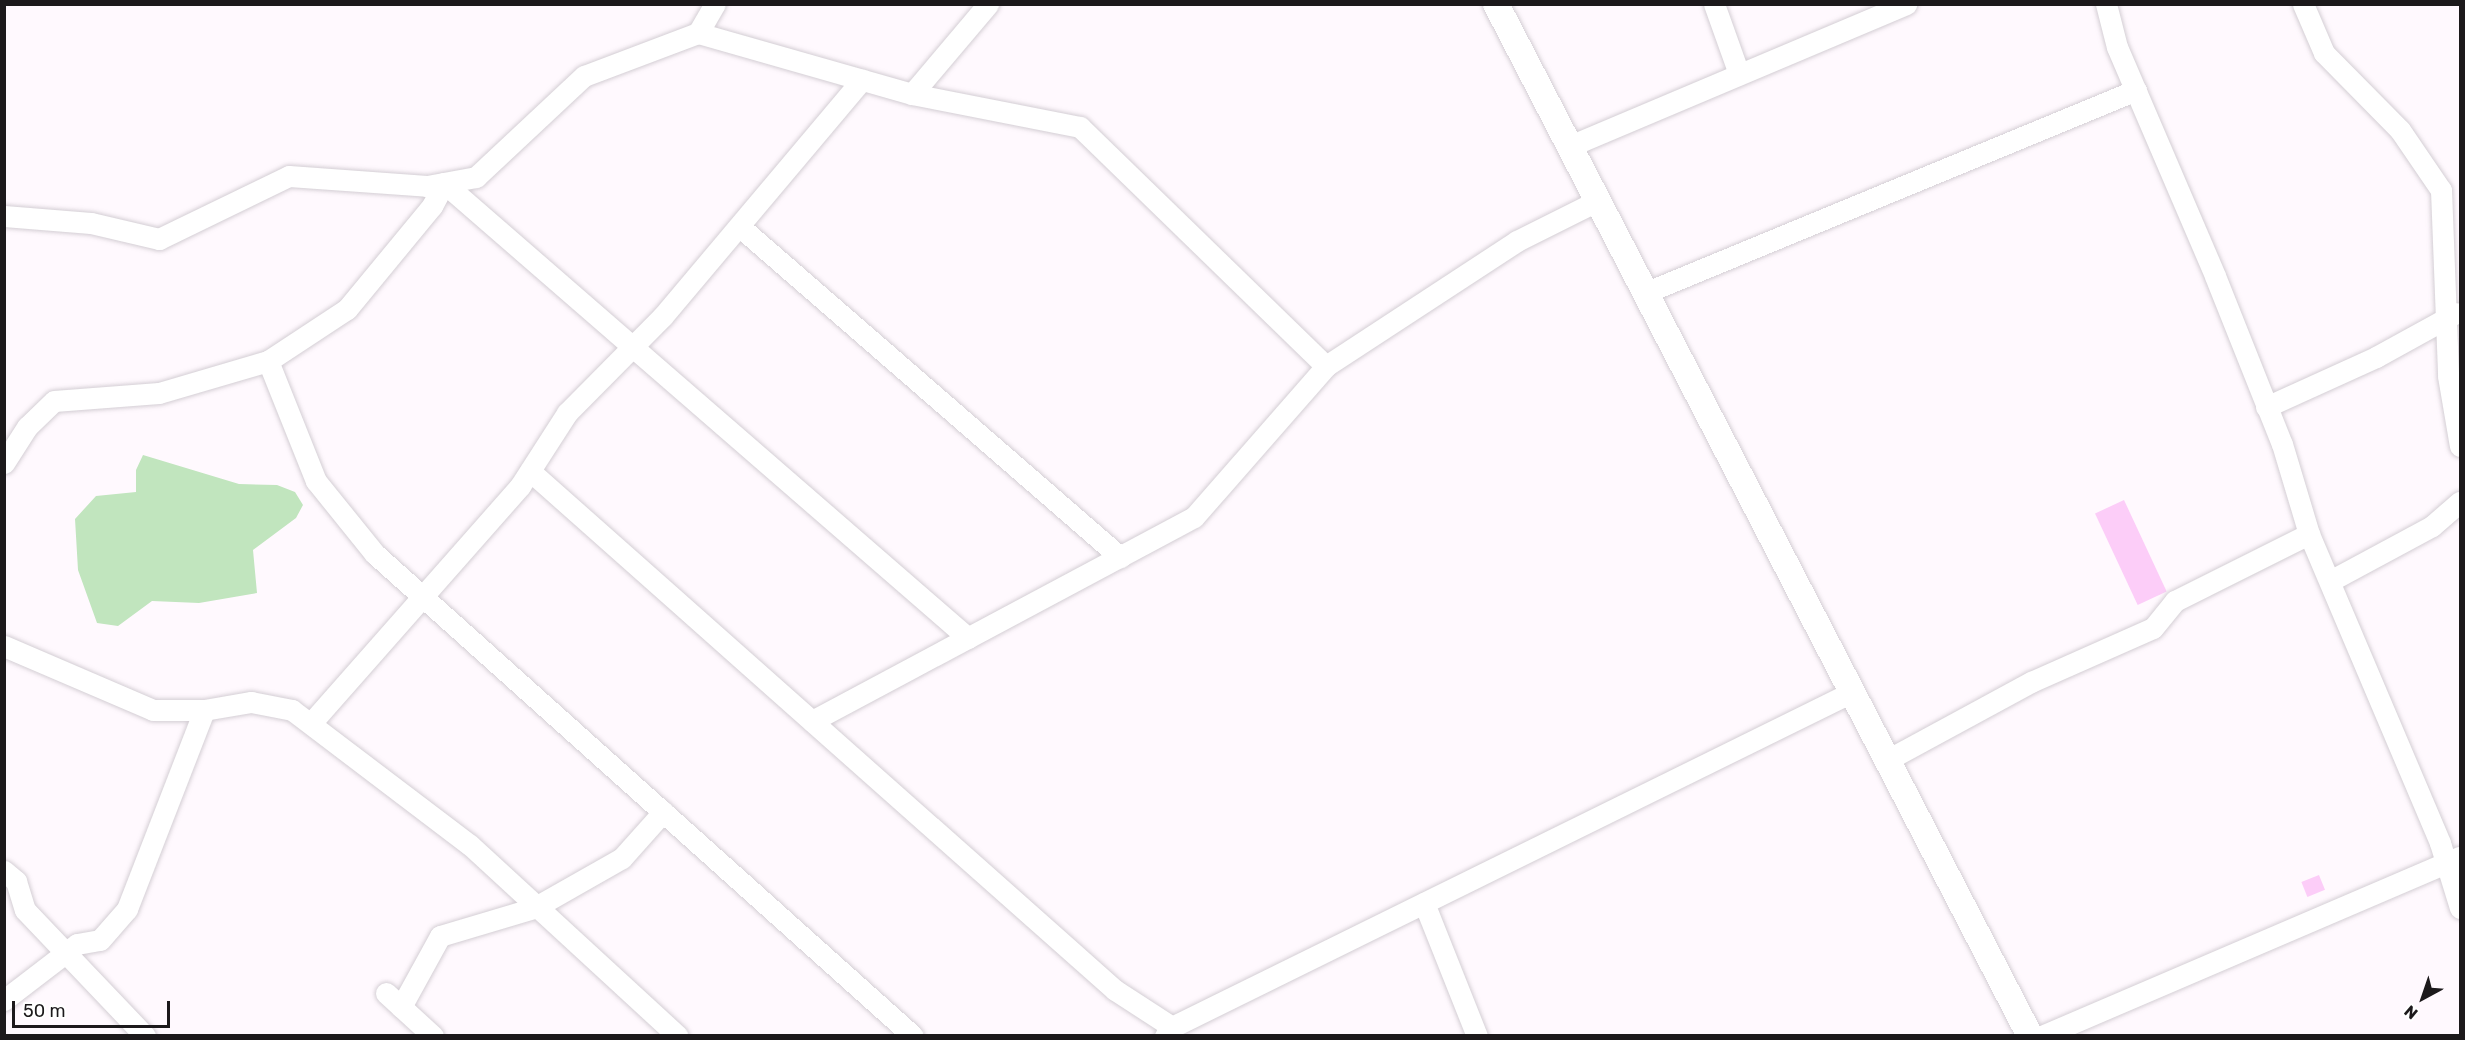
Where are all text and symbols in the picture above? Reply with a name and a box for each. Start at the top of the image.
north arrow [2393,968,2453,1028]
scale bar [15,989,172,1027]
text: 50 m [23,1000,66,1022]
text: N [2401,1001,2422,1023]

